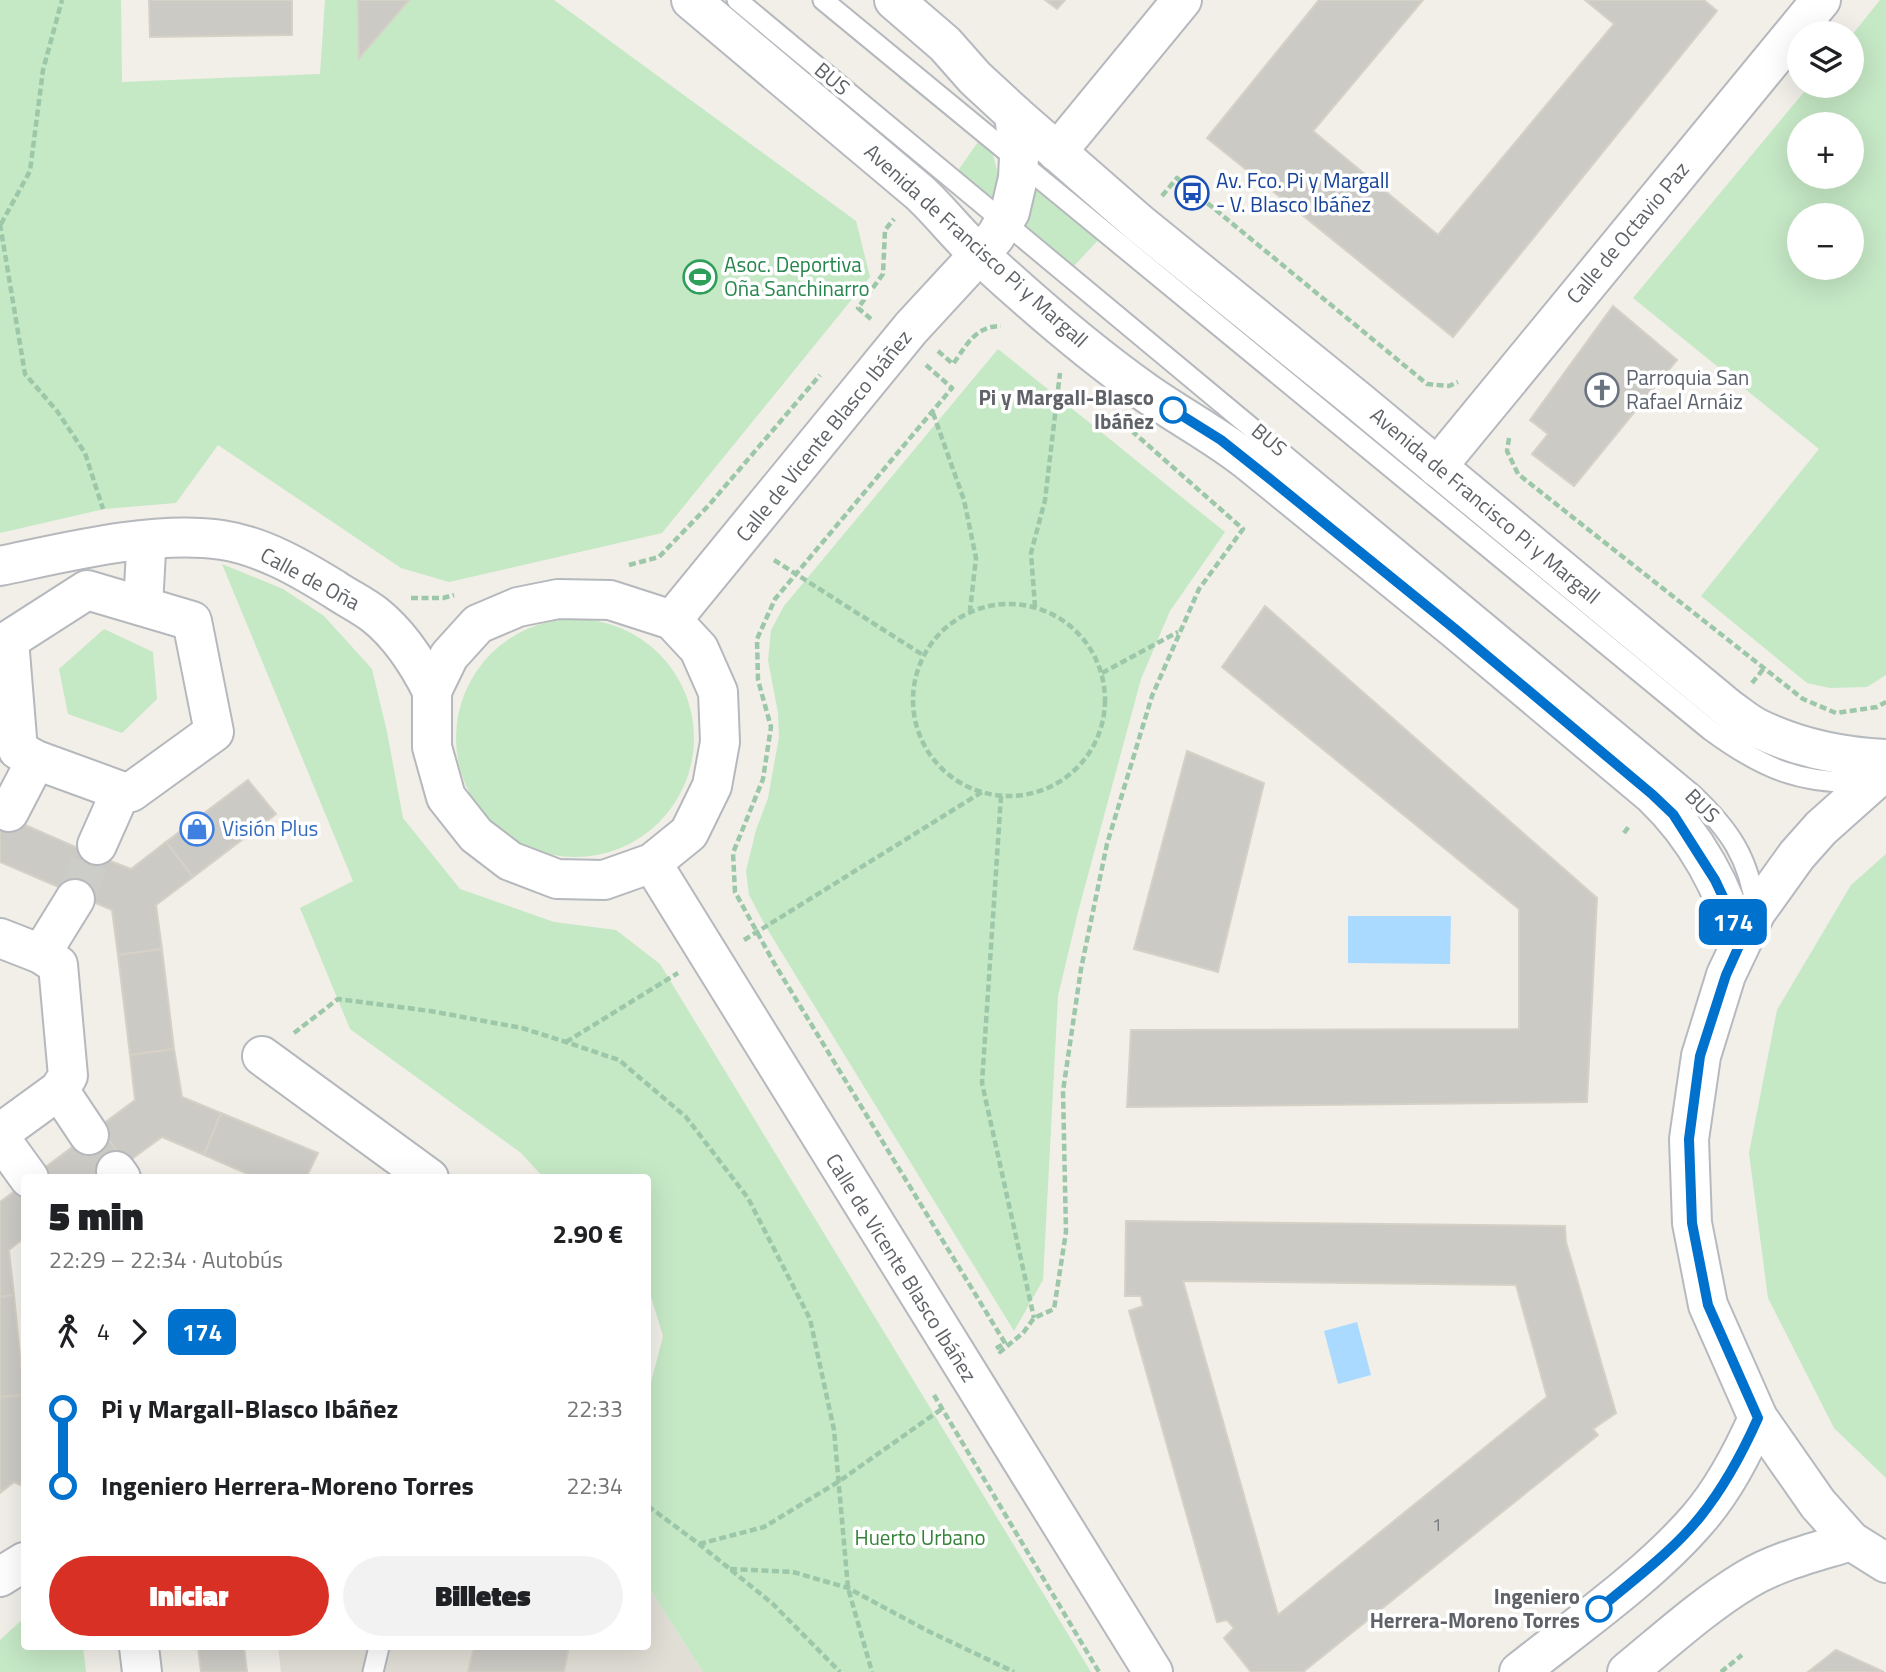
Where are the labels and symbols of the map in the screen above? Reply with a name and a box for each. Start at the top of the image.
street label: BUS [808,54,857,103]
street label: Avenida de Francisco Pi y Margall [858,136,1096,355]
street label: Calle de Octavio Paz [1558,154,1696,310]
place label: Av. Fco. Pi y Margall - V. Blasco Ibáñez [1216,164,1389,220]
bus stop icon: Av. Fco. Pi y Margall - V. Blasco Ibáñez [1173,174,1211,212]
place label: Asoc. Deportiva Oña Sanchinarro [724,248,870,304]
sports icon: Asoc. Deportiva Oña Sanchinarro [681,258,719,296]
street label: Calle de Vicente Blasco Ibáñez [728,323,919,548]
place label: Parroquia San Rafael Arnáiz [1626,361,1749,417]
church icon: Parroquia San Rafael Arnáiz [1583,371,1621,409]
place label: Pi y Margall-Blasco Ibáñez [979,381,1154,437]
marker: Pi y Margall-Blasco Ibáñez [1160,397,1186,423]
street label: Avenida de Francisco Pi y Margall [1364,399,1608,611]
street label: BUS [1245,415,1294,464]
street label: Calle de Oña [255,538,366,618]
street label: BUS [1678,781,1727,830]
shop icon: Visión Plus [178,810,216,848]
place label: Visión Plus [222,812,318,844]
line badge: 174 [1693,899,1773,945]
street label: Calle de Vicente Blasco Ibáñez [818,1147,985,1388]
house number: 1 [1432,1511,1442,1538]
park label: Huerto Urbano [855,1521,986,1553]
place label: Ingeniero Herrera-Moreno Torres [1370,1580,1580,1636]
marker: Ingeniero Herrera-Moreno Torres [1586,1596,1612,1622]

